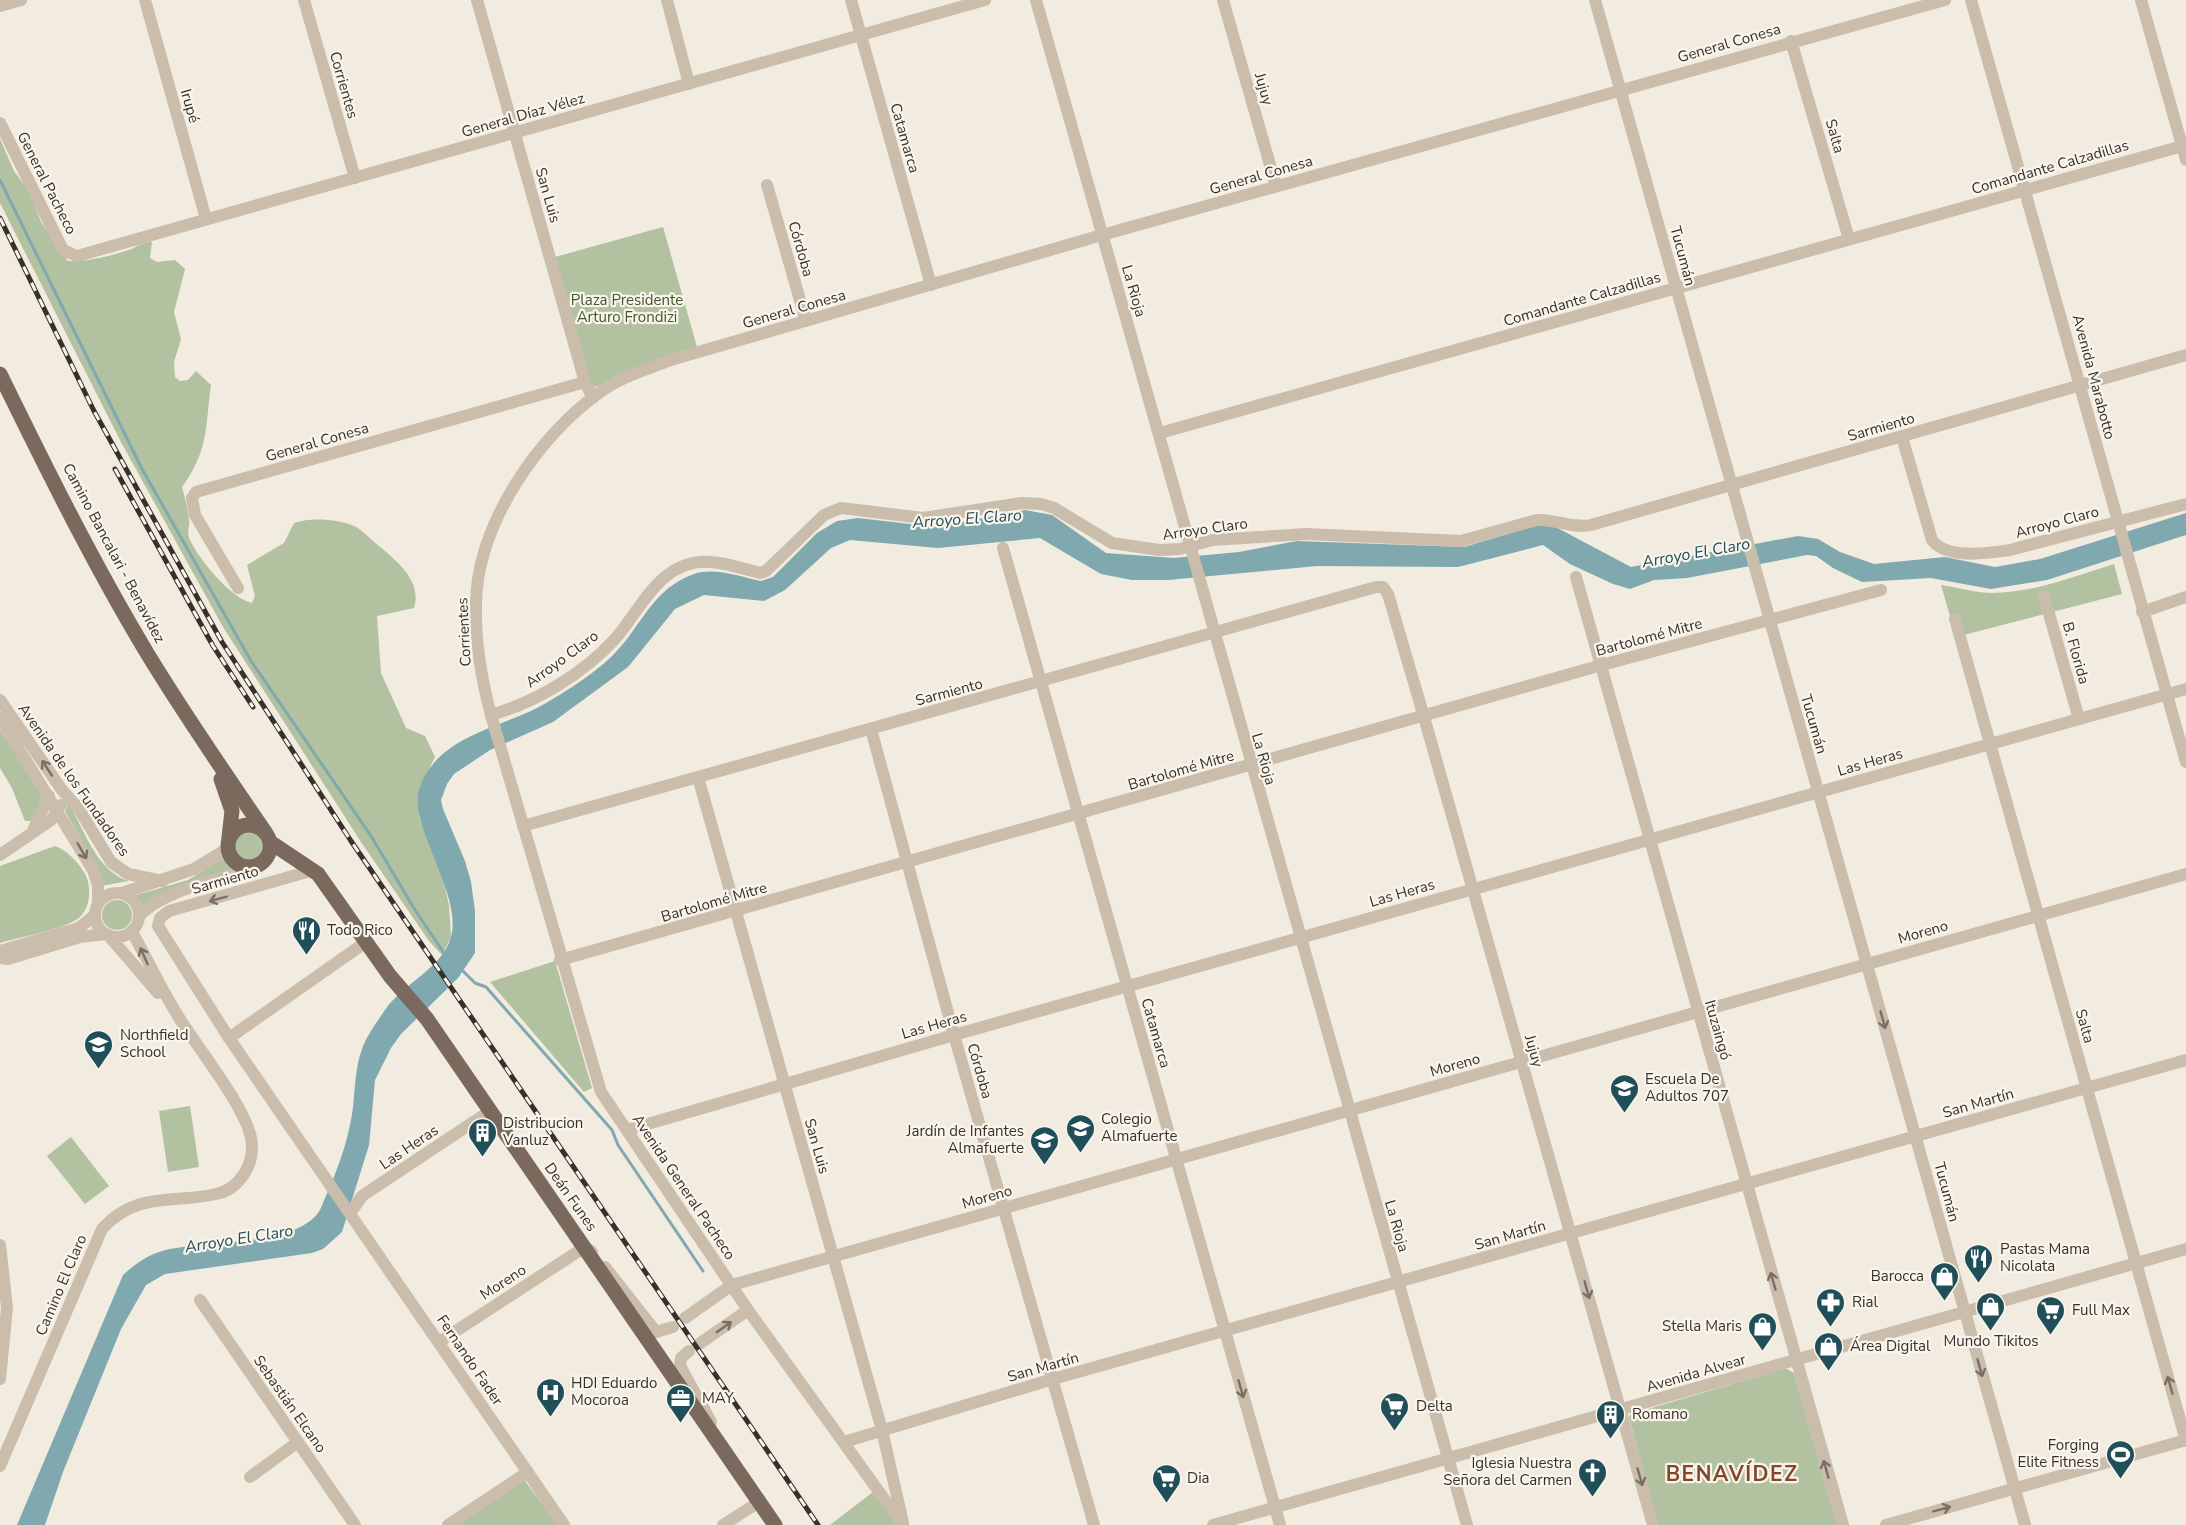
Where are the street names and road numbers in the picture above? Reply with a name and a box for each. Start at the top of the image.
street label: General Conesa [1675,19,1783,67]
street label: Corrientes [325,49,363,121]
street label: Jujuy [1250,69,1278,108]
street label: Irupé [176,87,204,125]
street label: General Díaz Vélez [459,88,587,142]
street label: Catamarca [885,101,925,175]
street label: Salta [1821,117,1849,155]
street label: General Pacheco [13,128,81,238]
street label: Comandante Calzadillas [1969,135,2131,199]
street label: General Conesa [1207,151,1315,199]
street label: San Luis [531,165,565,225]
street label: Córdoba [784,219,818,279]
street label: Tucumán [1665,224,1701,288]
street label: La Rioja [1117,263,1151,319]
street label: Comandante Calzadillas [1501,267,1663,331]
street label: General Conesa [740,285,848,333]
street label: Avenida Marabotto [2068,312,2120,442]
street label: Sarmiento [1845,408,1917,446]
street label: General Conesa [263,418,371,466]
street label: Camino Bancalari - Benavídez [58,460,170,646]
street label: Arroyo Claro [2013,501,2101,543]
street label: Arroyo Claro [1161,513,1249,545]
street label: Corrientes [452,597,476,667]
street label: Bartolomé Mitre [1593,613,1705,661]
street label: B. Florida [2058,620,2094,686]
street label: Arroyo Claro [521,626,603,692]
street label: Sarmiento [913,673,985,711]
street label: Tucumán [1796,692,1832,756]
street label: Avenida de los Fundadores [14,700,134,860]
street label: La Rioja [1247,731,1281,787]
street label: Las Heras [1835,743,1905,781]
street label: Bartolomé Mitre [1126,745,1236,795]
street label: Sarmiento [189,861,261,899]
street label: Las Heras [1367,874,1437,912]
street label: Bartolomé Mitre [659,877,769,927]
street label: Moreno [1896,915,1950,949]
street label: Catamarca [1136,996,1176,1070]
street label: Ituzaingó [1700,998,1736,1062]
street label: Las Heras [899,1006,969,1044]
street label: Salta [2071,1007,2099,1045]
street label: Jujuy [1520,1031,1548,1070]
street label: Córdoba [963,1041,997,1101]
street label: Moreno [1428,1048,1482,1082]
street label: San Martín [1940,1083,2016,1123]
street label: Avenida General Pacheco [628,1110,740,1264]
street label: San Luis [800,1116,834,1176]
street label: Las Heras [376,1120,442,1174]
street label: Deán Funes [540,1159,602,1235]
street label: Tucumán [1929,1160,1965,1224]
street label: Moreno [960,1180,1014,1214]
street label: La Rioja [1380,1198,1414,1254]
street label: San Martín [1472,1215,1548,1255]
street label: Camino El Claro [31,1231,91,1339]
street label: Moreno [476,1260,530,1304]
street label: Fernando Fader [432,1311,508,1410]
street label: San Martín [1005,1347,1081,1387]
street label: Avenida Alvear [1644,1349,1749,1397]
street label: Sebastián Elcano [249,1351,331,1457]

